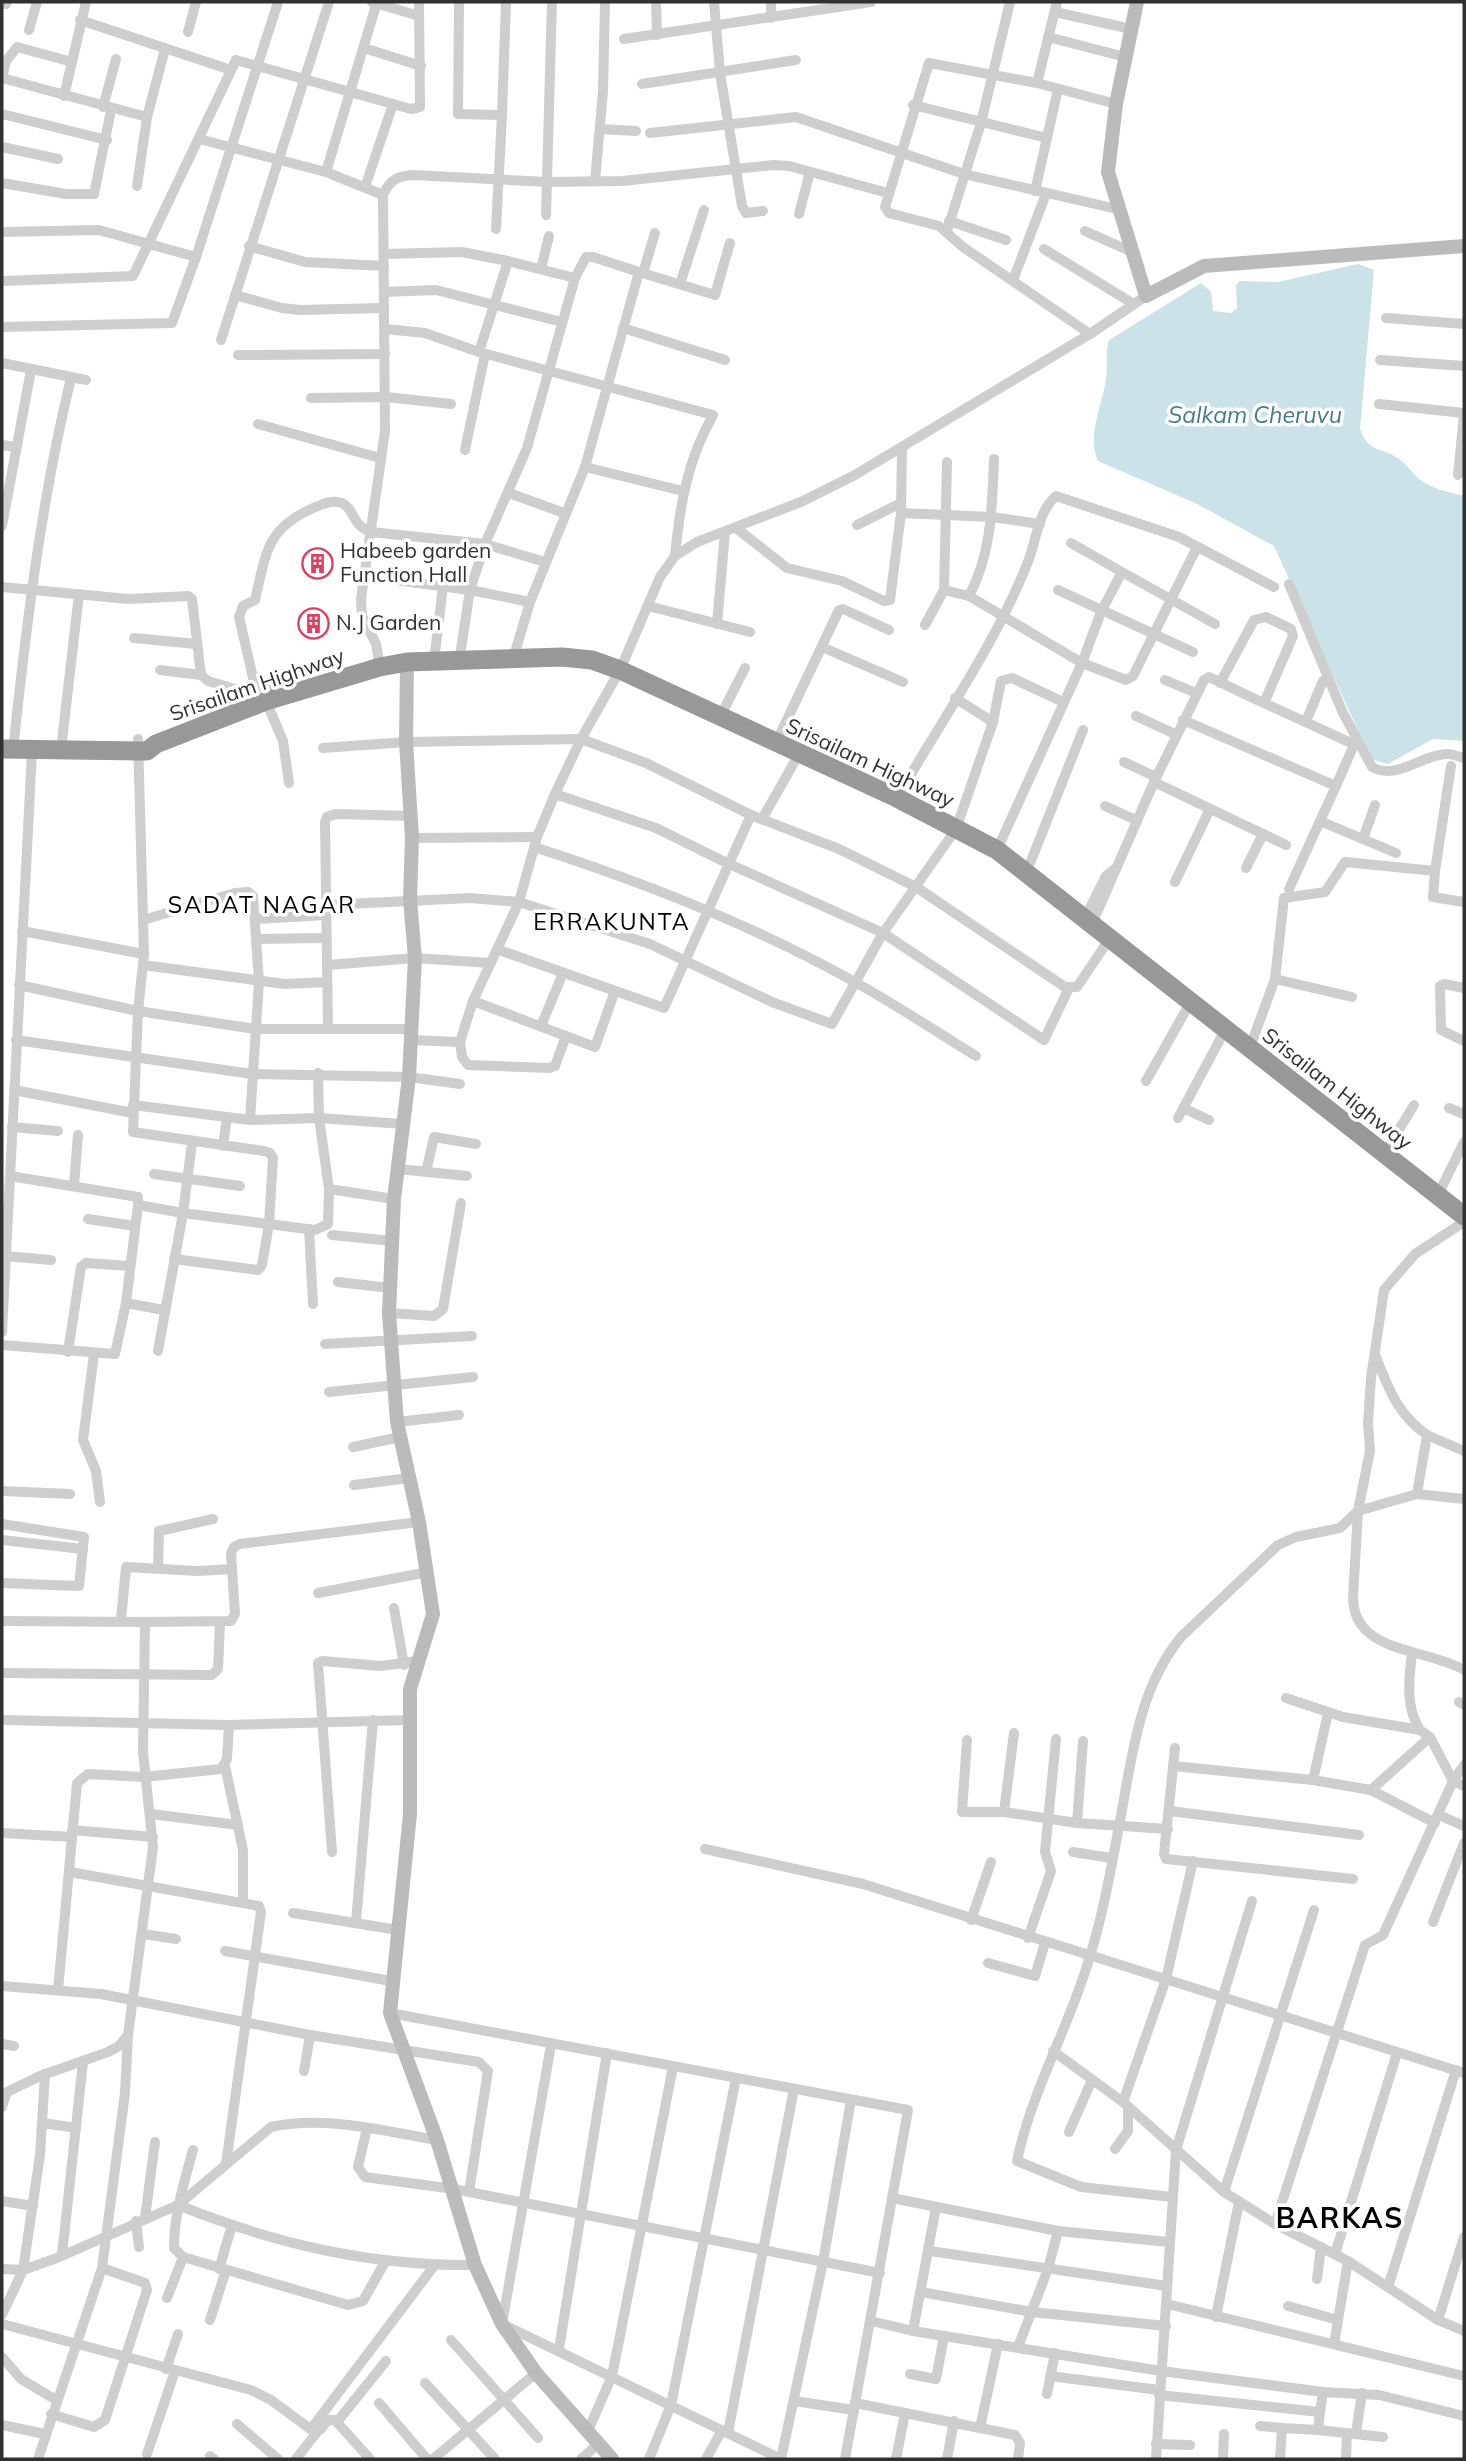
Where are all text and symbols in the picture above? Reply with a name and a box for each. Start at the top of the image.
water label: Salkam Cheruvu [1168,400,1342,429]
place label: Habeeb garden Function Hall [340,537,491,587]
building icon: Habeeb garden Function Hall [300,546,334,580]
building icon: N.J Garden [296,606,330,640]
place label: N.J Garden [336,609,441,635]
street label: Srisailam Highway [166,642,347,726]
street label: Srisailam Highway [782,712,959,813]
district label: SADAT NAGAR [168,890,356,919]
district label: ERRAKUNTA [533,907,691,936]
street label: Srisailam Highway [1258,1022,1418,1155]
district label: BARKAS [1276,2200,1404,2235]

